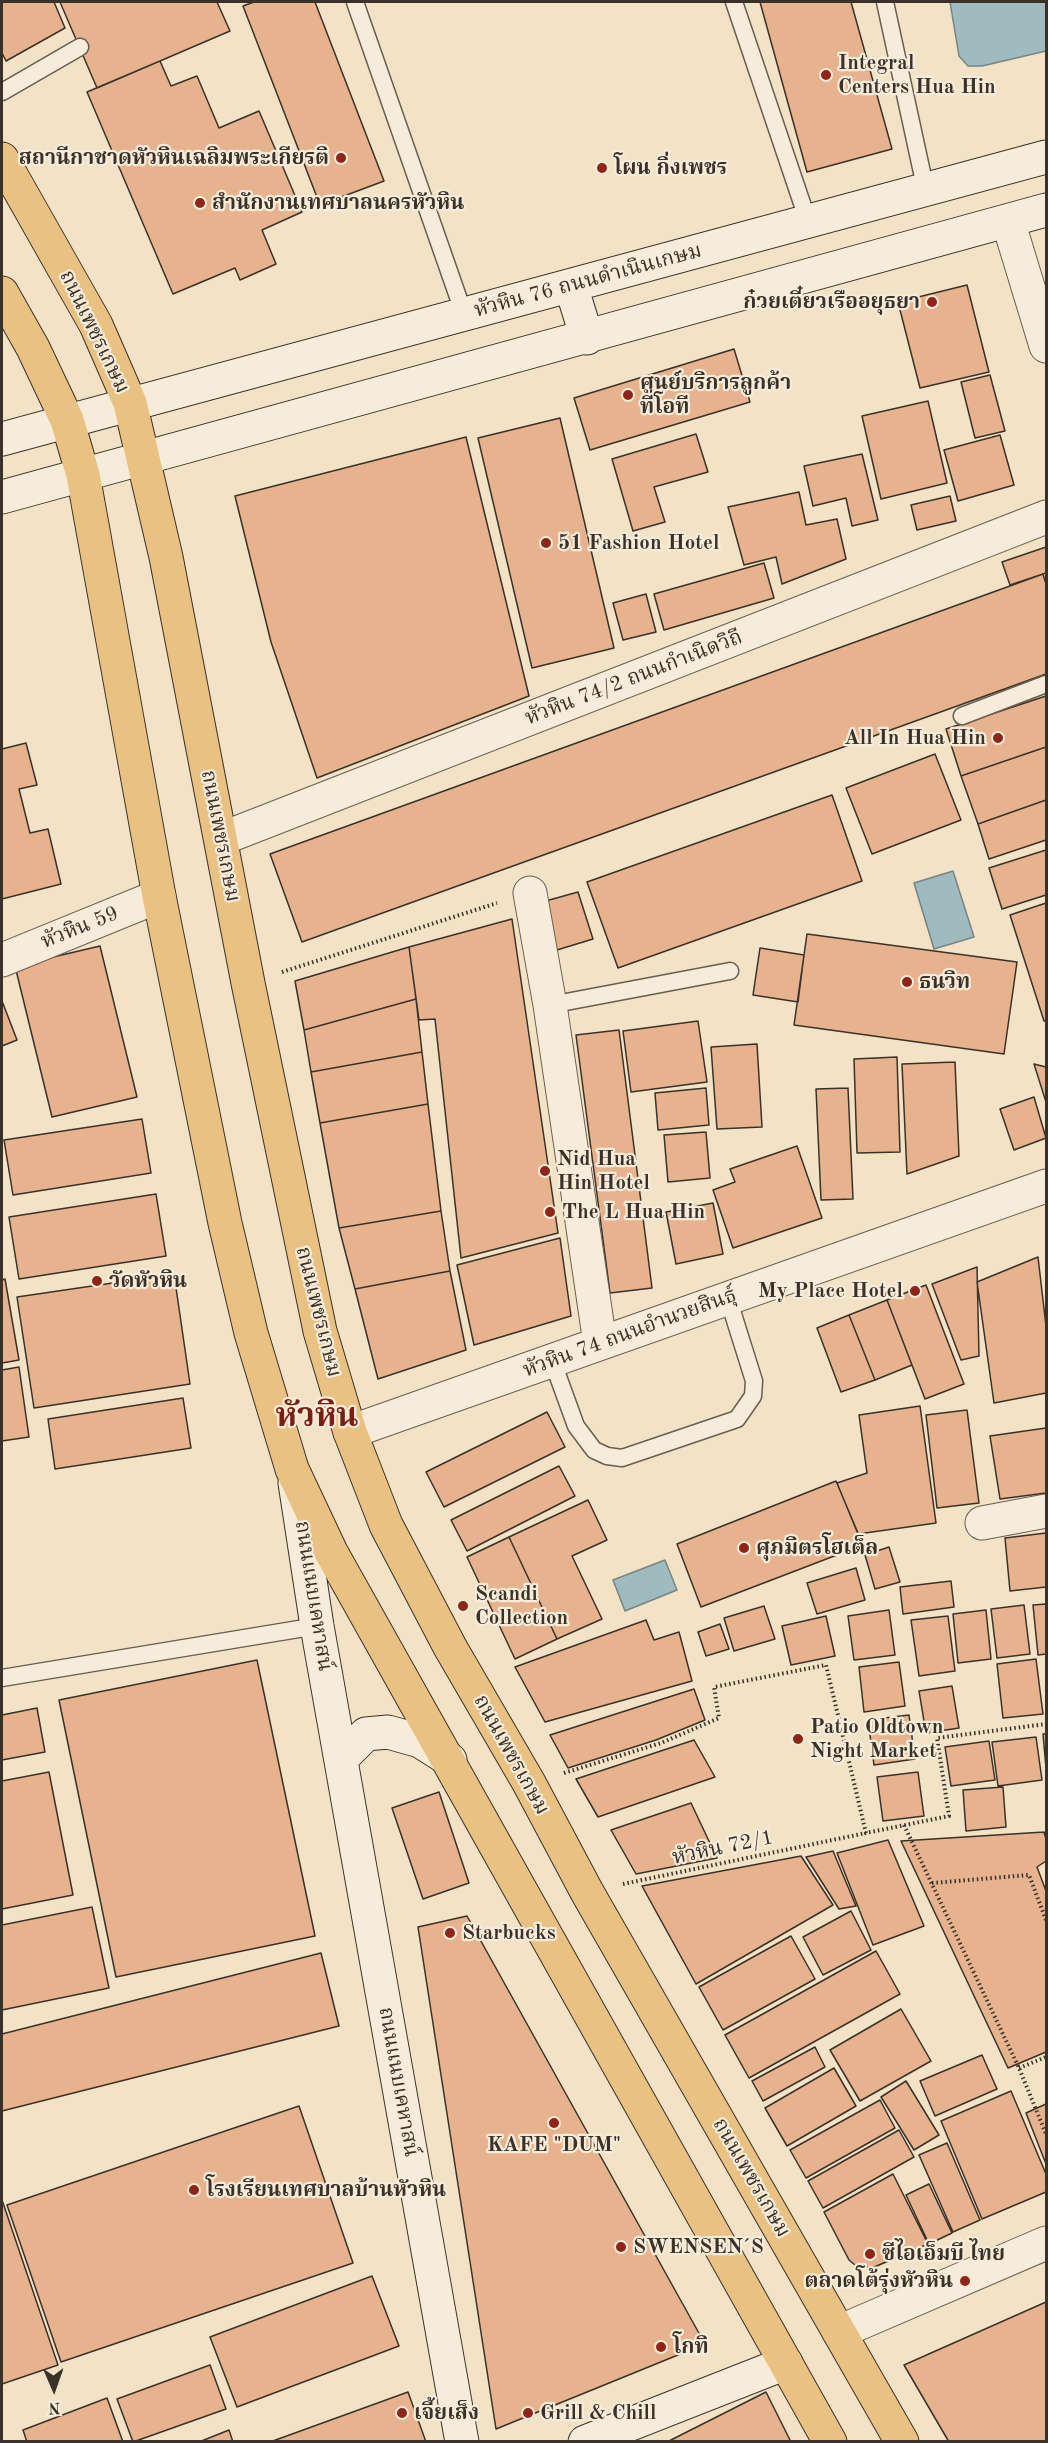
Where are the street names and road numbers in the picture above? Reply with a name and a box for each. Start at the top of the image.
street label: หัวหิน 76 ถนนดำเนินเกษม [471,238,705,324]
street label: ถนนเพชรเกษม [53,266,135,398]
street label: หัวหิน 74/2 ถนนกำเนิดวิถี [522,625,746,731]
street label: ถนนเพชรเกษม [195,768,245,904]
street label: หัวหิน 59 [38,901,122,955]
street label: ถนนเพชรเกษม [290,1244,346,1380]
street label: หัวหิน 74 ถนนอำนวยสินธุ์ [520,1283,740,1383]
street label: ถนนแนบเคหาสน์ [289,1519,337,1673]
street label: ถนนเพชรเกษม [468,1690,554,1820]
street label: หัวหิน 72/1 [670,1825,776,1871]
street label: ถนนแนบเคหาสน์ [372,2005,424,2159]
street label: ถนนเพชรเกษม [707,2114,795,2242]

